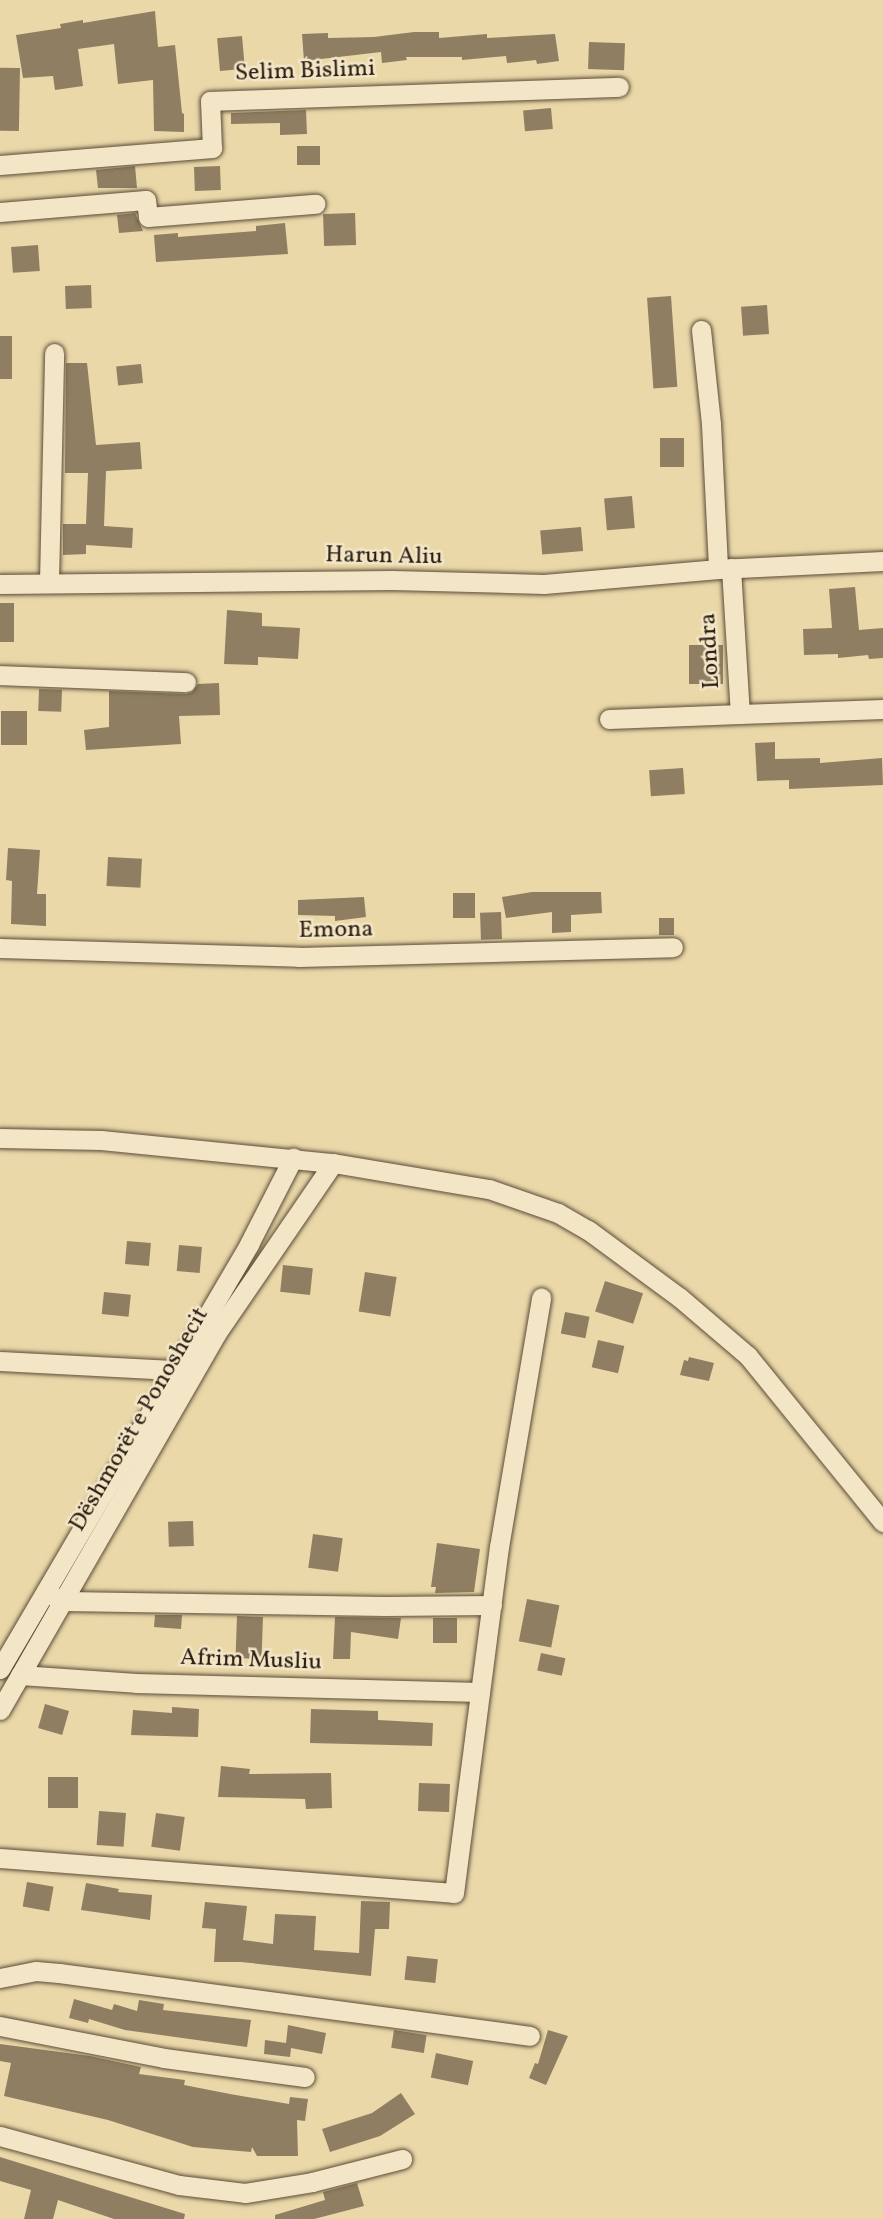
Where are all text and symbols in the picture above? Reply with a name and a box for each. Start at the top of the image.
street label: Selim Bislimi [234,55,376,89]
street label: Harun Aliu [325,542,443,572]
street label: Londra [695,612,727,690]
street label: Emona [298,916,374,946]
street label: Dëshmorët e Ponoshecit [64,1303,216,1537]
street label: Afrim Musliu [180,1644,322,1678]

